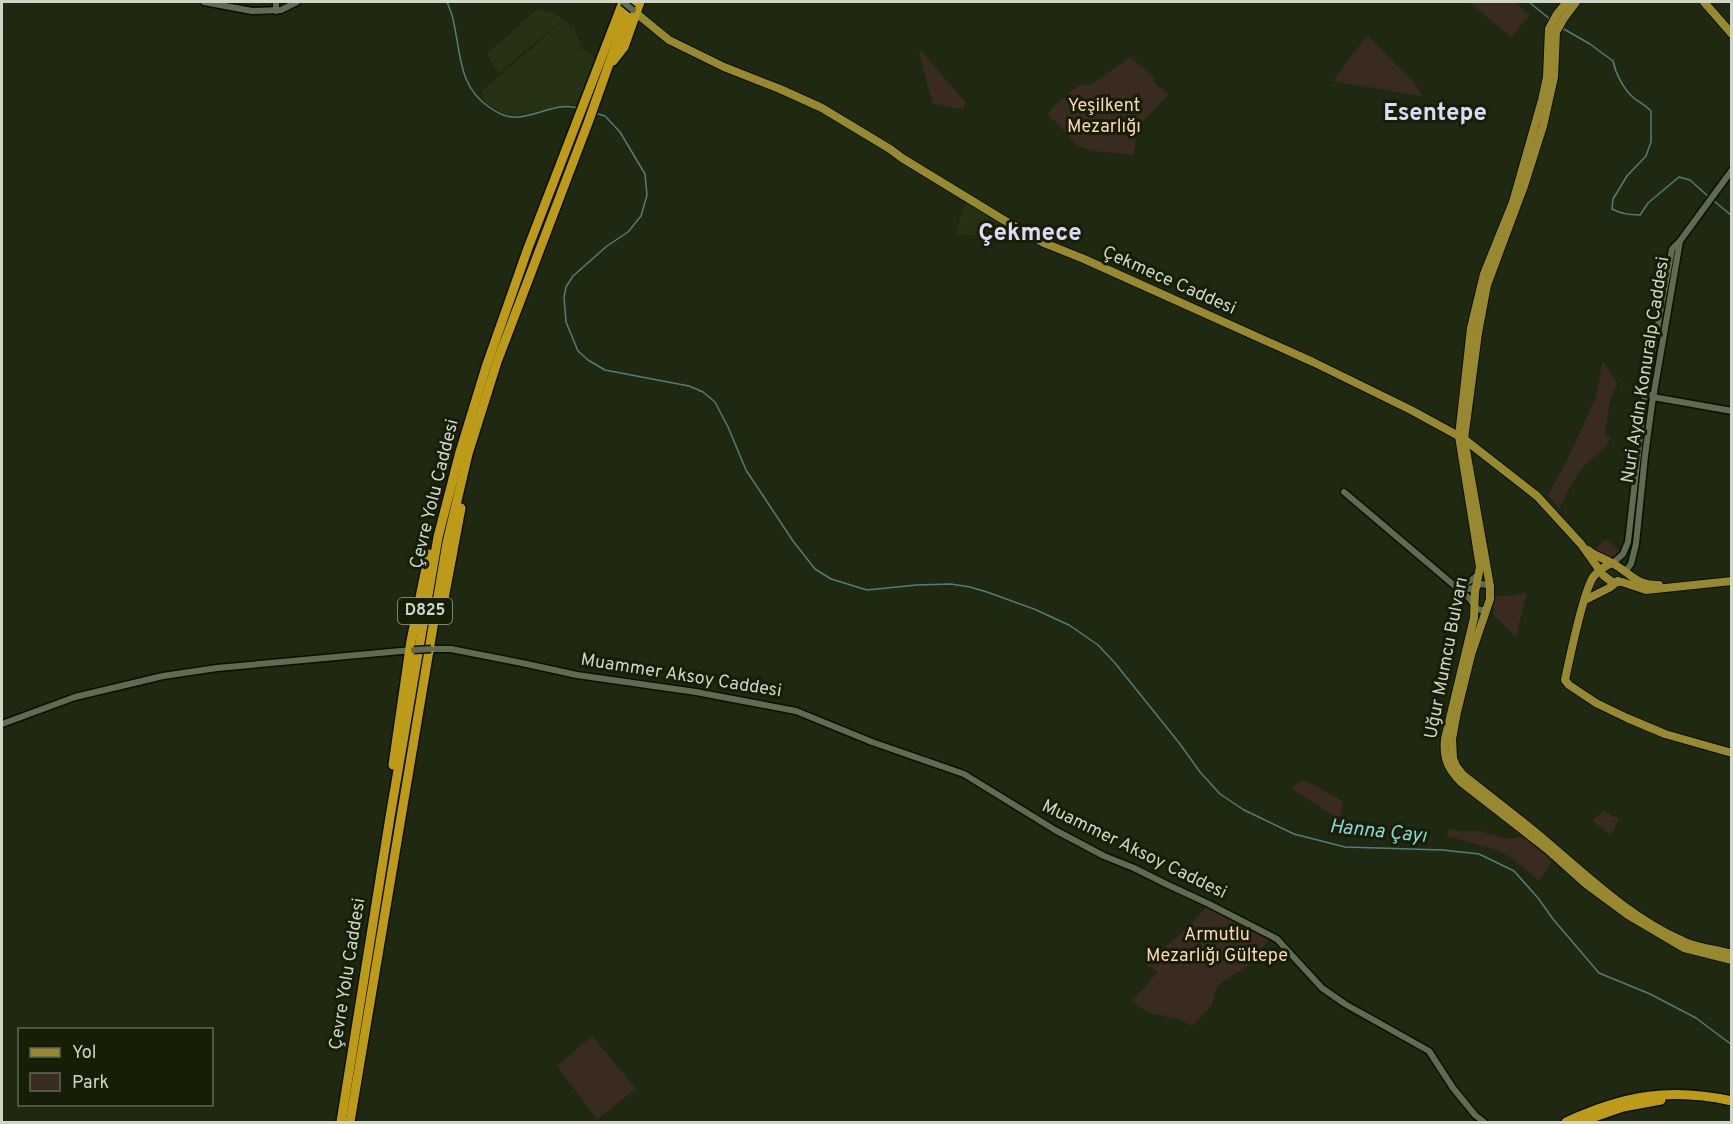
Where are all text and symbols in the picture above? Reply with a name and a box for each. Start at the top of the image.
park label: Yeşilkent Mezarlığı [1067,95,1141,139]
district label: Esentepe [1383,99,1487,129]
district label: Çekmece [978,219,1082,249]
street label: Çekmece Caddesi [1099,241,1239,321]
street label: Nuri Aydın Konuralp Caddesi [1617,255,1675,485]
street label: Çevre Yolu Caddesi [405,417,465,571]
street label: Uğur Mumcu Bulvarı [1420,575,1474,741]
road number: D825 [398,598,452,624]
street label: Muammer Aksoy Caddesi [579,649,783,703]
street label: Muammer Aksoy Caddesi [1038,795,1230,905]
water label: Hanna Çayı [1328,814,1429,850]
street label: Çevre Yolu Caddesi [325,896,371,1052]
park label: Armutlu Mezarlığı Gültepe [1146,924,1288,968]
legend [18,1028,213,1106]
text: Yol [72,1042,97,1065]
text: Park [72,1072,109,1095]

